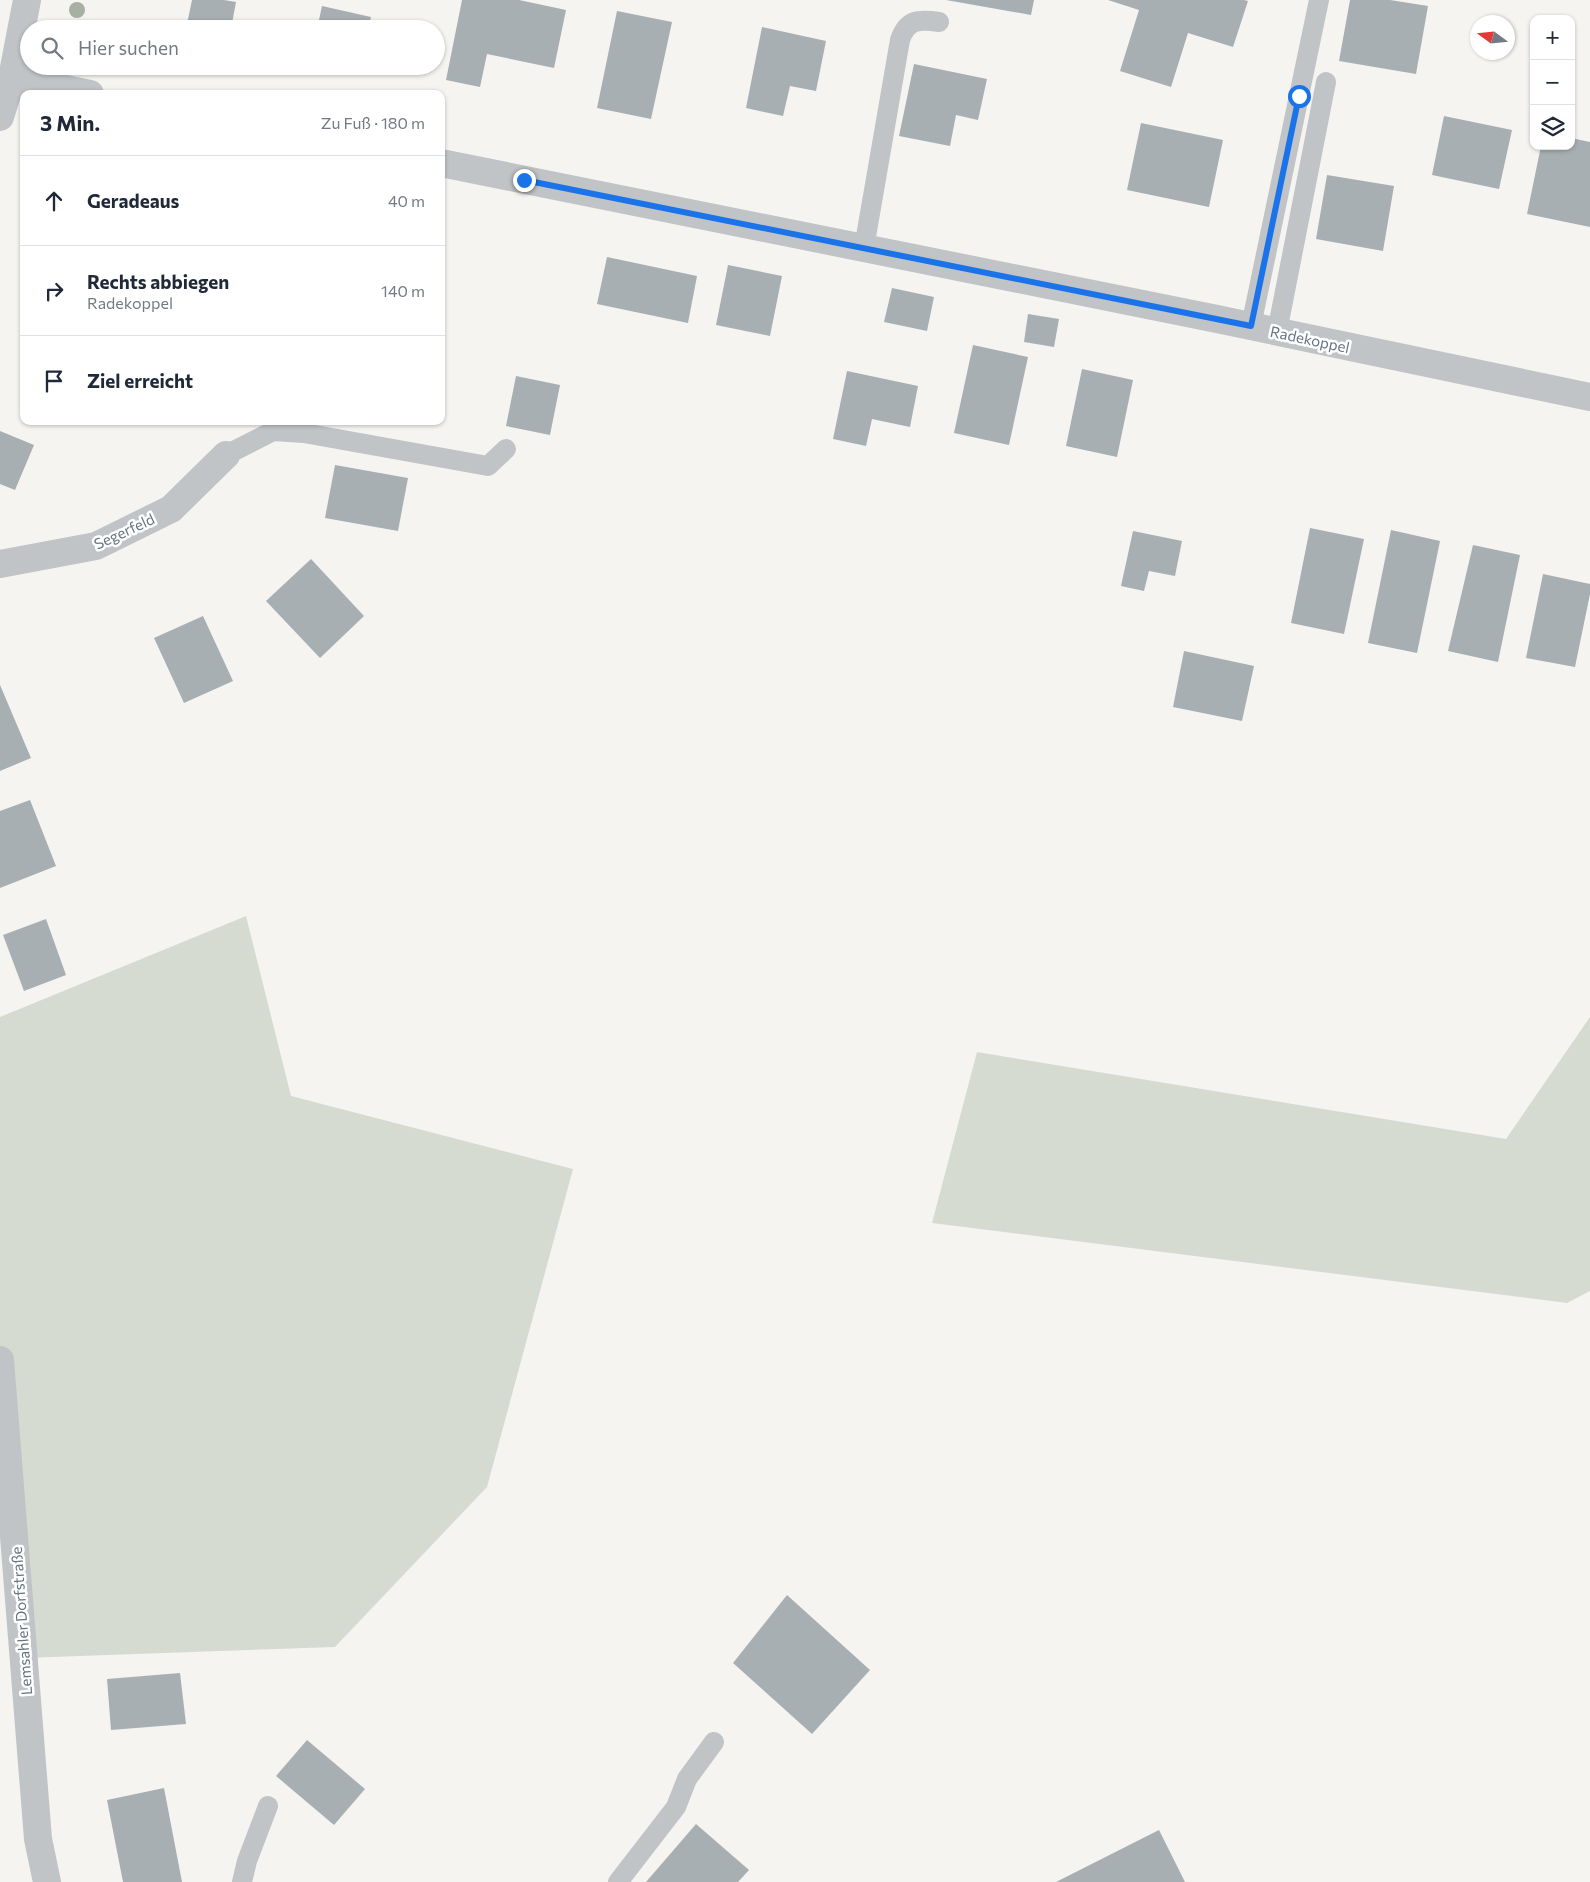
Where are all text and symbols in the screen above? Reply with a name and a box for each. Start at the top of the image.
north arrow [1470,15,1515,60]
map controls [1530,15,1575,150]
button: + [1530,15,1575,60]
search box [20,20,445,75]
icon: search [38,34,66,62]
text: Hier suchen [78,36,179,59]
button: − [1530,60,1575,105]
route start [1288,85,1311,108]
button: layers [1530,105,1575,150]
text: 3 Min. [40,110,100,135]
text: Zu Fuß · 180 m [321,113,425,132]
route end [513,169,536,192]
icon: ahead [40,187,68,215]
text: Geradeaus [87,189,179,212]
text: 40 m [388,191,425,210]
text: Rechts abbiegen [87,270,229,293]
icon: right [40,277,68,305]
text: 140 m [381,281,425,300]
text: Radekoppel [87,293,173,312]
street label: Radekoppel [1269,322,1351,356]
icon: arrive [40,367,68,395]
text: Ziel erreicht [87,369,193,392]
street label: Segerfeld [91,509,157,553]
street label: Lemsahler Dorfstraße [7,1546,35,1696]

